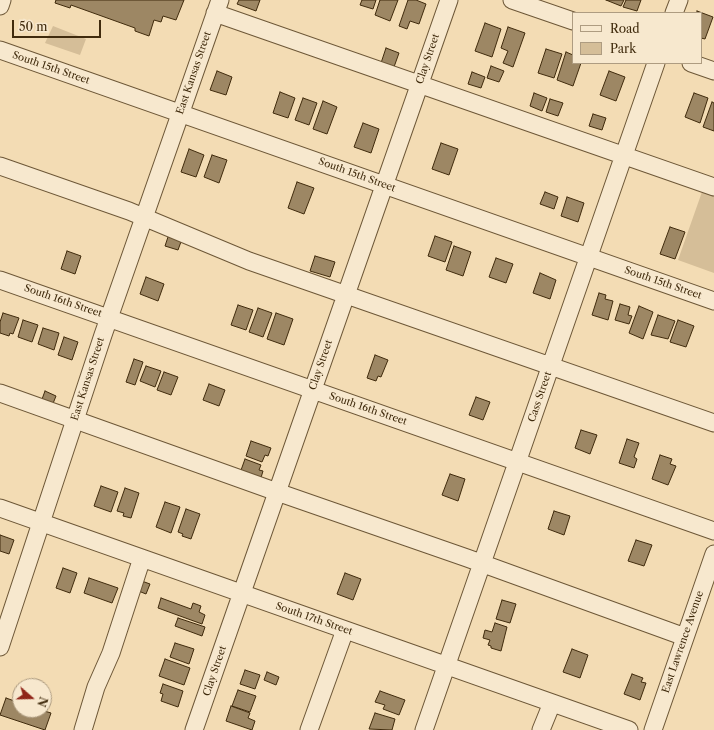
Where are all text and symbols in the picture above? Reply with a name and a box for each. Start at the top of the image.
scale bar [14,12,103,38]
legend [572,12,702,64]
text: 50 m [19,19,48,34]
text: Road [610,21,640,36]
street label: East Kansas Street [174,30,214,116]
street label: Clay Street [414,32,442,86]
text: Park [610,41,636,56]
street label: South 15th Street [11,49,91,87]
street label: South 15th Street [317,155,397,195]
street label: South 15th Street [623,264,703,302]
street label: South 16th Street [22,282,104,320]
street label: East Kansas Street [69,336,107,422]
street label: Clay Street [307,338,335,392]
street label: Cass Street [526,370,554,424]
street label: South 16th Street [327,390,409,428]
street label: East Lawrence Avenue [660,589,706,695]
street label: South 17th Street [274,600,354,638]
street label: Clay Street [201,644,229,698]
north arrow [12,678,52,718]
text: N [34,695,51,709]

